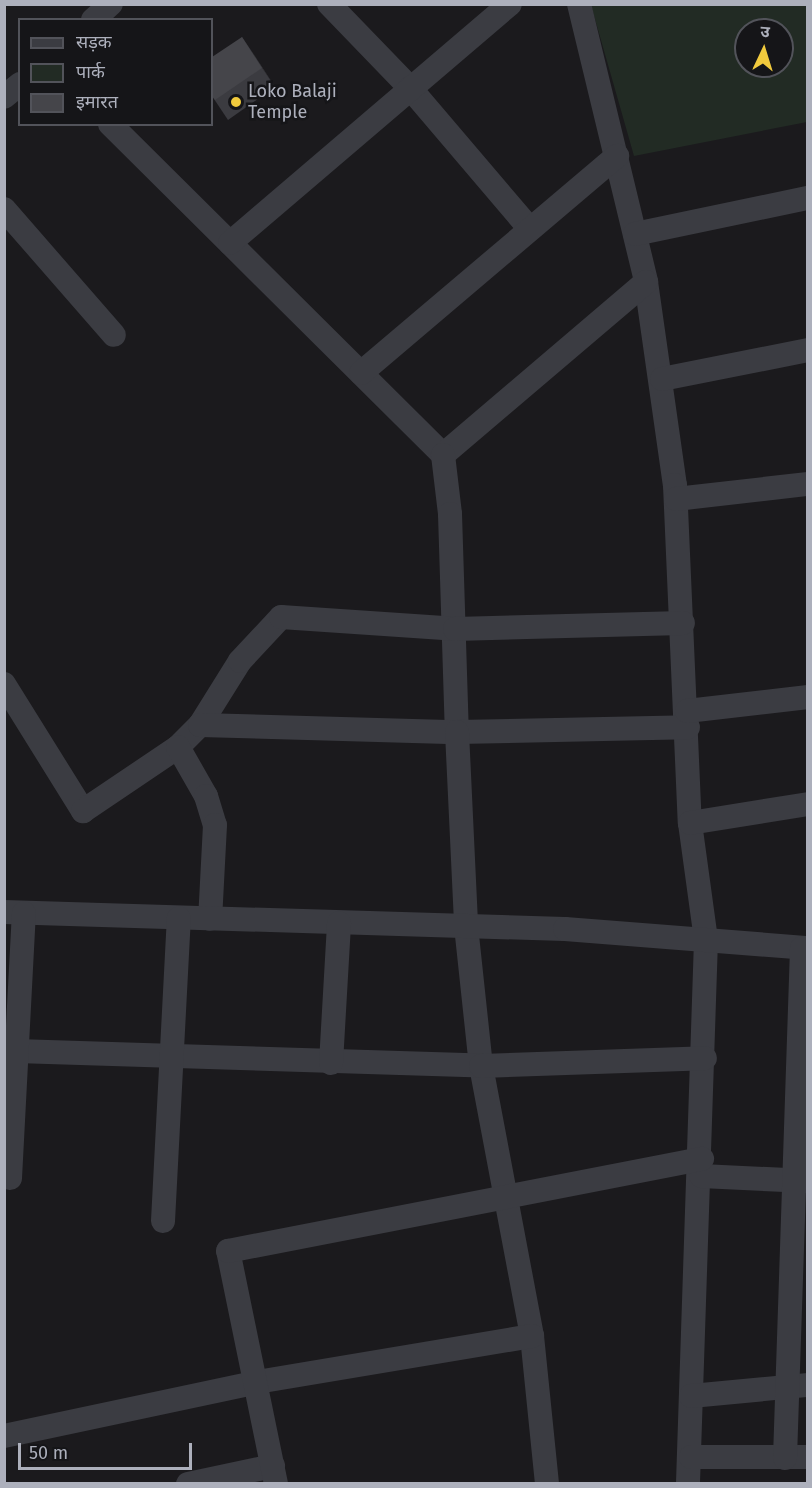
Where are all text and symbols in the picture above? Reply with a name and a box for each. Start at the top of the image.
legend [18,18,213,126]
north arrow [734,18,794,78]
text: उ [760,22,770,41]
text: सड़क [76,31,112,53]
text: पार्क [76,61,105,83]
place label: Loko Balaji Temple [248,81,337,124]
text: इमारत [76,91,118,113]
marker: Loko Balaji Temple [229,95,243,109]
scale bar [21,1431,195,1469]
text: 50 m [29,1442,68,1464]

